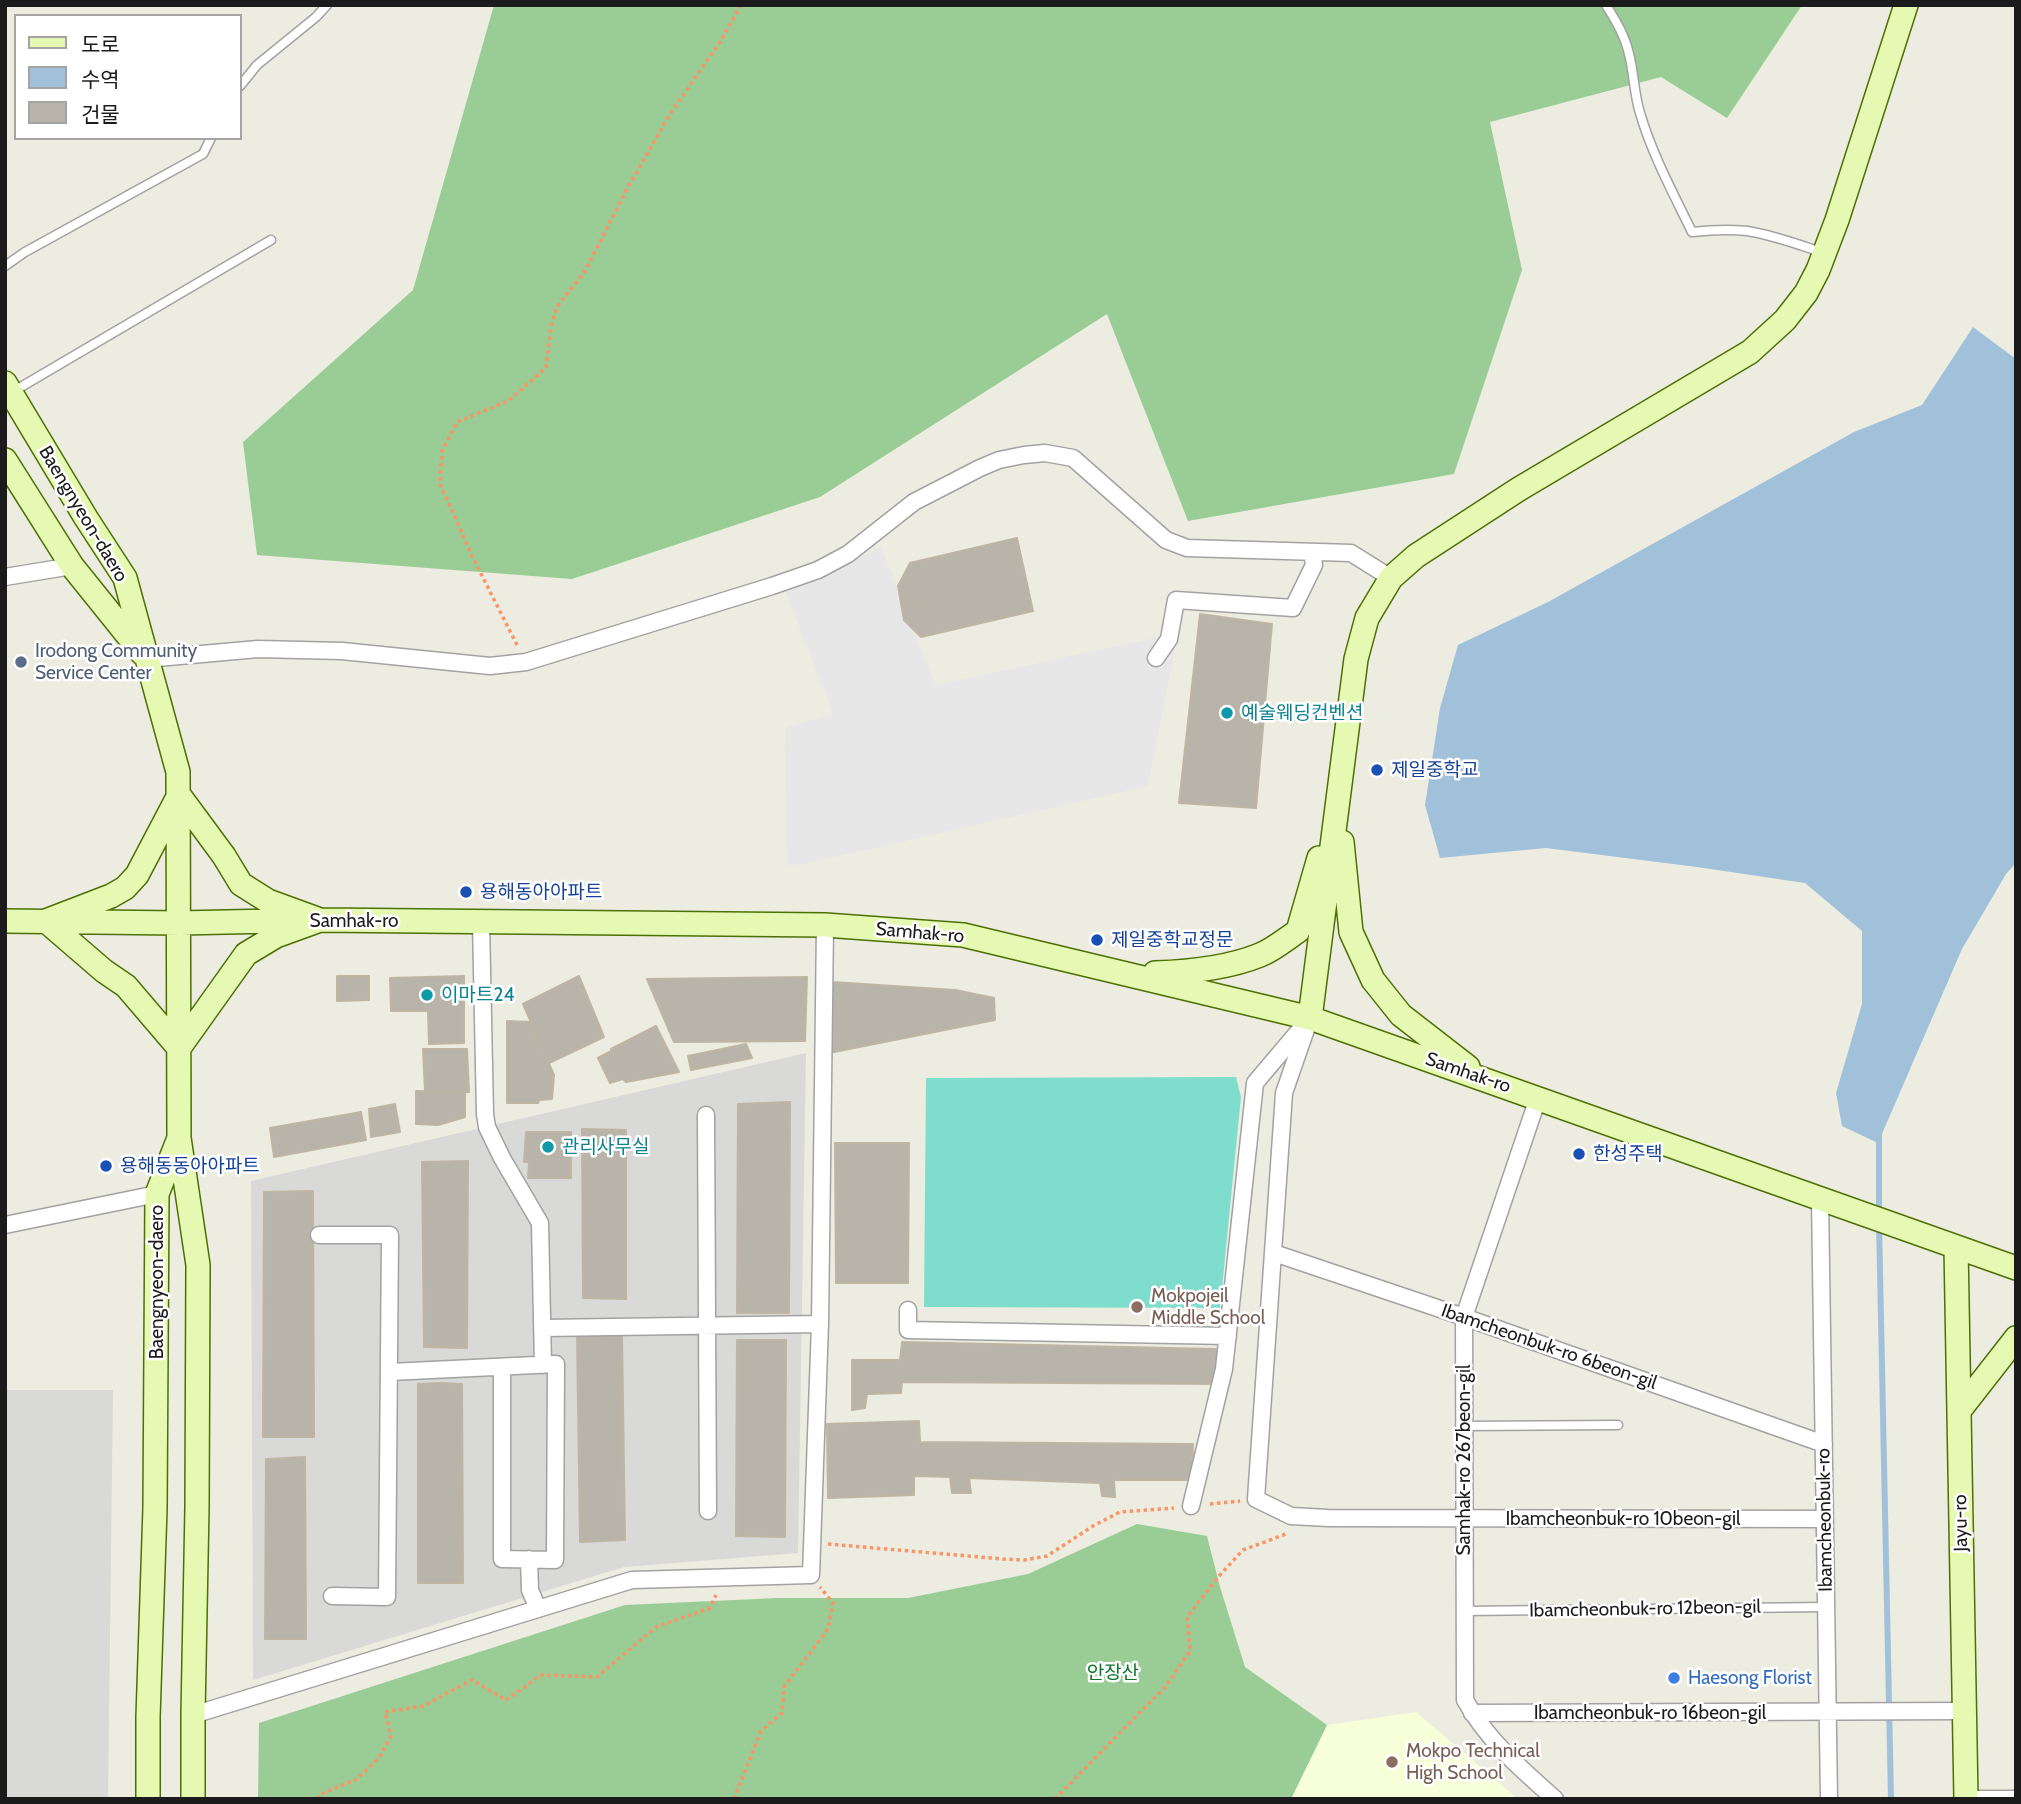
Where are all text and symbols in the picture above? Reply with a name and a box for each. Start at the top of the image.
legend [14,14,242,140]
text: 도로 [81,32,120,57]
text: 수역 [81,67,120,92]
text: 건물 [81,102,120,127]
street label: Baengnyeon-daero [33,442,133,586]
place label: Irodong Community Service Center [35,640,197,684]
marker: Irodong Community Service Center [13,654,29,670]
place label: 예술웨딩컨벤션 [1241,702,1363,724]
marker: 예술웨딩컨벤션 [1219,705,1235,721]
place label: 제일중학교 [1391,759,1478,781]
marker: 제일중학교 [1369,762,1385,778]
place label: 용해동아아파트 [480,881,602,903]
marker: 용해동아아파트 [458,884,474,900]
street label: Samhak-ro [310,910,398,932]
street label: Samhak-ro [875,918,965,948]
place label: 제일중학교정문 [1111,929,1233,951]
marker: 제일중학교정문 [1089,932,1105,948]
place label: 이마트24 [441,984,514,1006]
marker: 이마트24 [419,987,435,1003]
street label: Samhak-ro [1422,1048,1514,1098]
place label: 관리사무실 [562,1136,649,1158]
marker: 관리사무실 [540,1139,556,1155]
place label: 한성주택 [1593,1143,1663,1165]
marker: 한성주택 [1571,1146,1587,1162]
place label: 용해동동아아파트 [120,1155,260,1177]
marker: 용해동동아아파트 [98,1158,114,1174]
street label: Baengnyeon-daero [146,1205,168,1359]
place label: Mokpojeil Middle School [1151,1285,1265,1329]
marker: Mokpojeil Middle School [1129,1299,1145,1315]
street label: Ibamcheonbuk-ro 6beon-gil [1438,1299,1660,1395]
street label: Samhak-ro 267beon-gil [1453,1365,1475,1555]
street label: Ibamcheonbuk-ro [1812,1448,1838,1592]
street label: Jayu-ro [1949,1494,1973,1552]
street label: Ibamcheonbuk-ro 10beon-gil [1505,1508,1741,1530]
street label: Ibamcheonbuk-ro 12beon-gil [1529,1596,1761,1622]
park label: 안장산 [1087,1662,1139,1684]
place label: Haesong Florist [1688,1667,1812,1689]
marker: Haesong Florist [1666,1670,1682,1686]
street label: Ibamcheonbuk-ro 16beon-gil [1534,1702,1766,1724]
place label: Mokpo Technical High School [1406,1740,1540,1784]
marker: Mokpo Technical High School [1384,1754,1400,1770]

